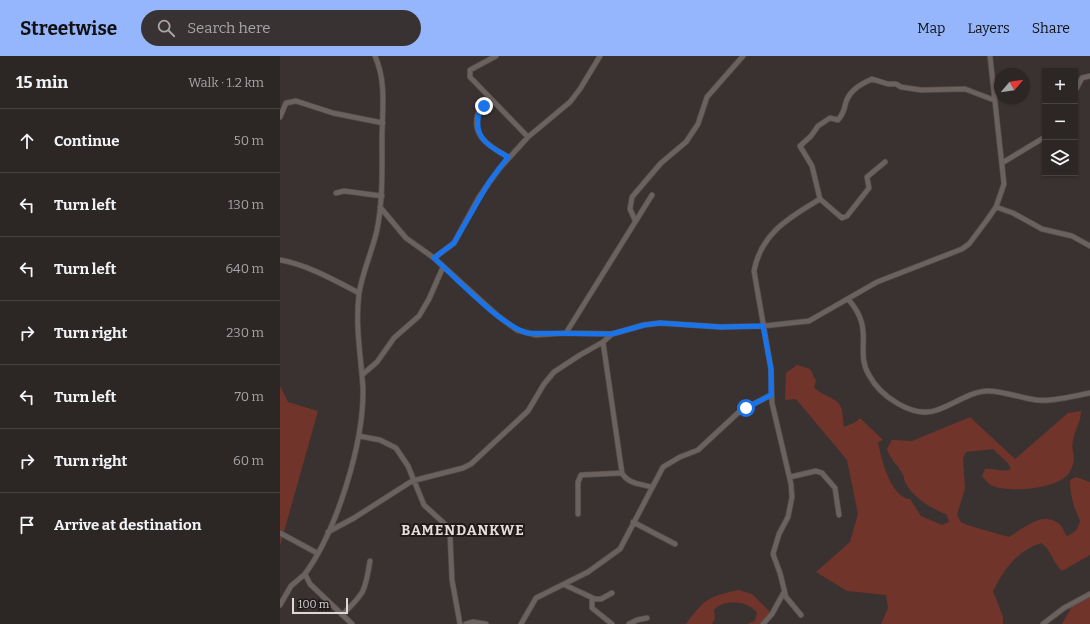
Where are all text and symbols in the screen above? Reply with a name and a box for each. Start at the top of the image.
search box [141,10,421,46]
text: Streetwise [20,17,117,40]
icon: search [155,17,177,39]
text: Search here [187,19,270,37]
text: Map [917,20,945,37]
text: Layers [967,20,1010,37]
text: Share [1032,20,1070,37]
north arrow [994,68,1030,104]
map controls [1042,68,1078,176]
button: + [1042,68,1078,104]
text: 15 min [16,72,68,93]
text: Walk · 1.2 km [188,75,264,90]
route end [475,97,493,115]
button: − [1042,104,1078,140]
icon: ahead [16,130,38,152]
text: Continue [54,132,120,150]
text: 50 m [234,133,264,148]
button: layers [1042,140,1078,176]
icon: left [16,194,38,216]
text: Turn left [54,196,116,214]
text: 130 m [228,197,264,212]
icon: left [16,258,38,280]
text: Turn left [54,260,116,278]
text: 640 m [225,261,264,276]
icon: right [16,322,38,344]
text: Turn right [54,324,127,342]
text: 230 m [226,325,264,340]
icon: left [16,386,38,408]
text: Turn left [54,388,116,406]
text: 70 m [234,389,264,404]
route start [737,399,755,417]
icon: right [16,450,38,472]
text: Turn right [54,452,127,470]
text: 60 m [233,453,264,468]
icon: arrive [16,514,38,536]
text: Arrive at destination [54,516,201,534]
district label: BAMENDANKWE [401,522,525,539]
scale bar [292,596,348,615]
text: 100 m [298,598,329,611]

